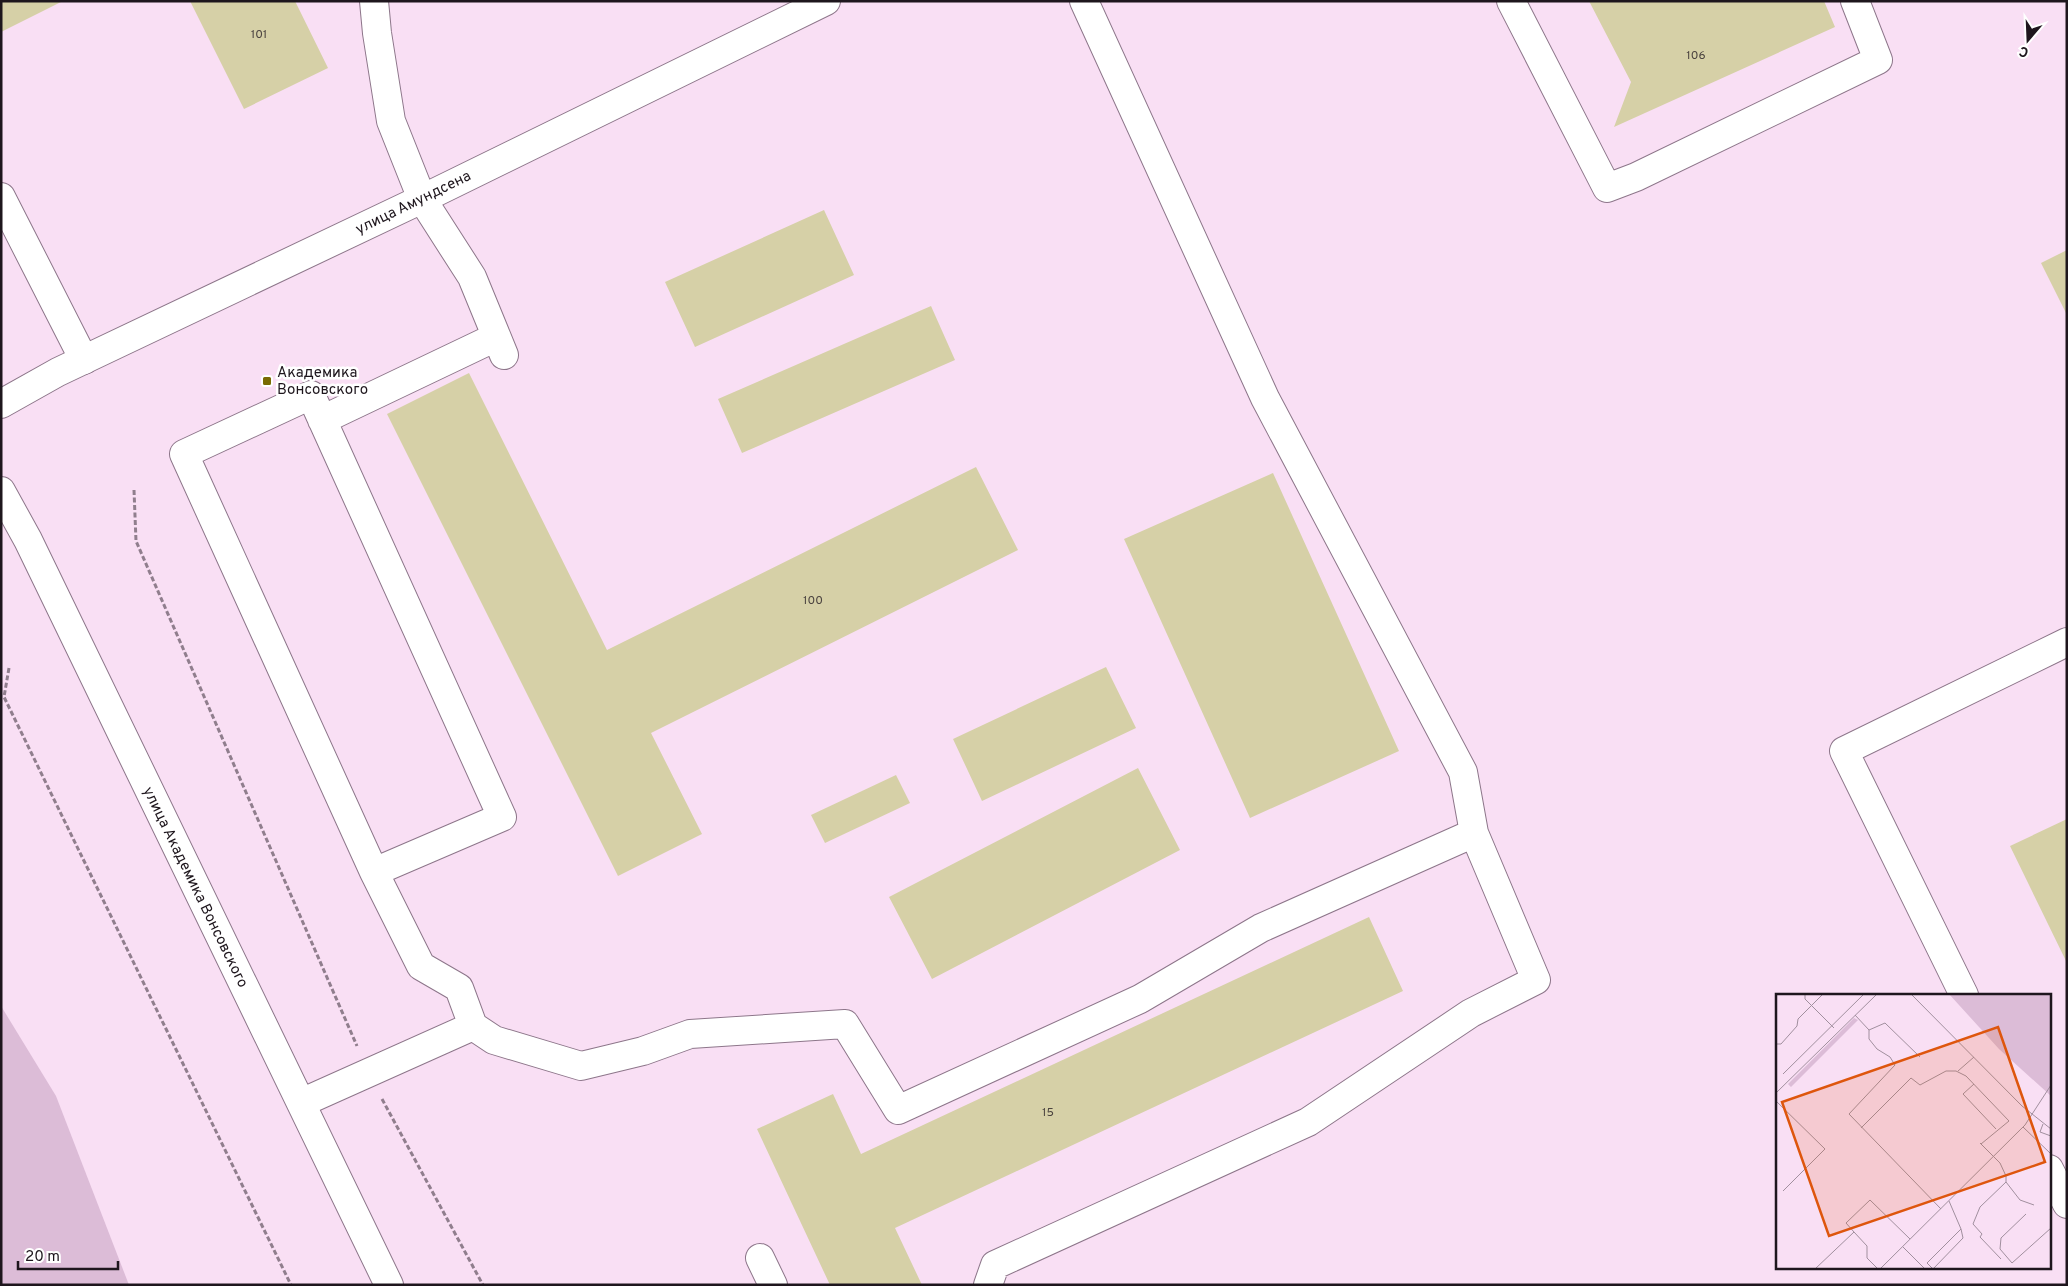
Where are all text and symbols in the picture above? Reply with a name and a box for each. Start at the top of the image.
north arrow [2003,15,2053,65]
house number: 101 [251,27,267,43]
text: С [2017,41,2031,60]
house number: 106 [1686,48,1706,64]
street label: улица Амундсена [353,167,474,240]
place label: Академика Вонсовского [277,364,368,400]
marker: Академика Вонсовского [261,375,273,387]
house number: 100 [803,593,823,609]
street label: улица Академика Вонсовского [138,784,252,991]
inset map [1776,994,2050,1268]
house number: 15 [1042,1105,1054,1121]
scale bar [18,1238,118,1270]
text: 20 m [25,1248,60,1267]

